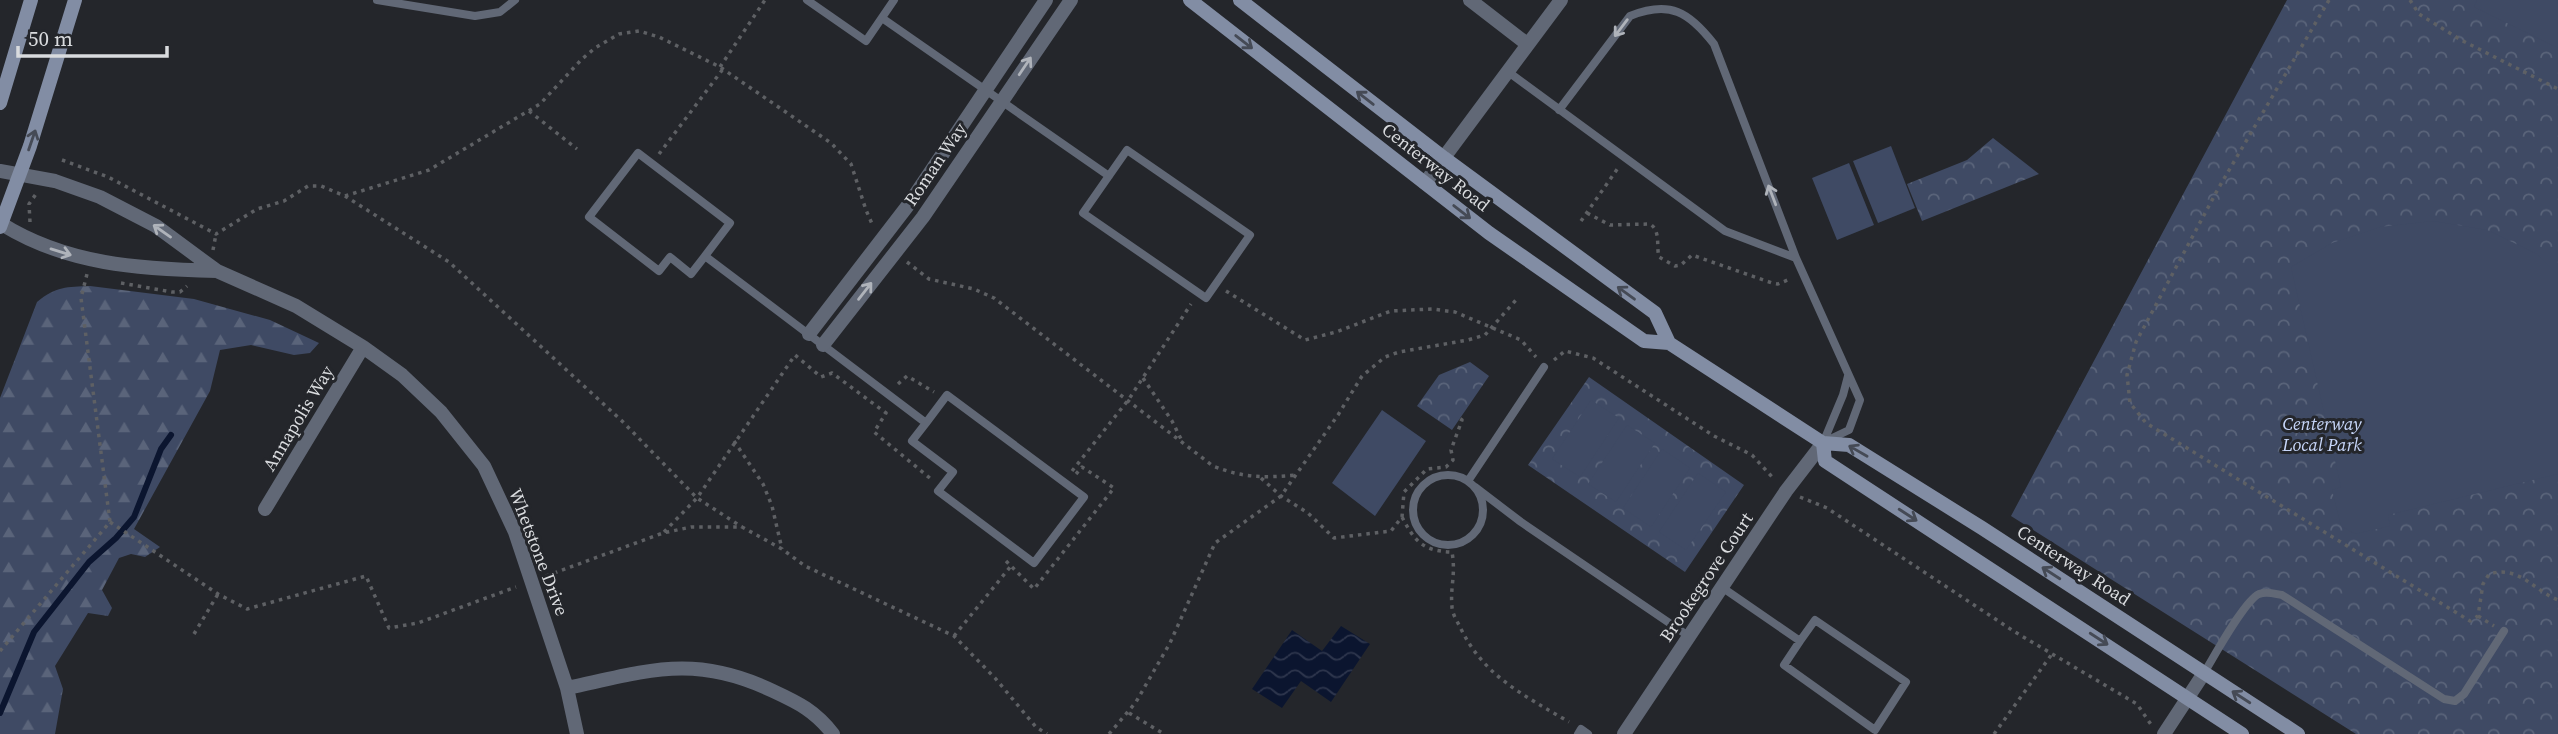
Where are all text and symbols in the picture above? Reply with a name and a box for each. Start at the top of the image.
scale bar [18,14,166,58]
one-way arrow [1613,18,1628,37]
text: 50 m [28,24,73,53]
one-way arrow [1234,34,1253,49]
one-way arrow [1018,57,1032,76]
one-way arrow [1357,90,1375,105]
street label: Roman Way [898,117,973,211]
street label: Centerway Road [1377,117,1495,217]
one-way arrow [26,129,39,151]
one-way arrow [1765,184,1777,206]
one-way arrow [1452,205,1471,220]
one-way arrow [153,224,172,238]
one-way arrow [50,246,72,259]
one-way arrow [857,282,872,300]
one-way arrow [1617,286,1636,300]
street label: Annapolis Way [257,360,340,476]
park label: Centerway Local Park [2281,411,2362,457]
one-way arrow [1849,444,1869,458]
street label: Whetstone Drive [503,485,575,619]
street label: Brookegrove Court [1653,507,1759,647]
one-way arrow [1898,508,1918,522]
street label: Centerway Road [2012,519,2136,611]
one-way arrow [2041,565,2061,579]
one-way arrow [2089,632,2108,647]
one-way arrow [2232,690,2251,705]

